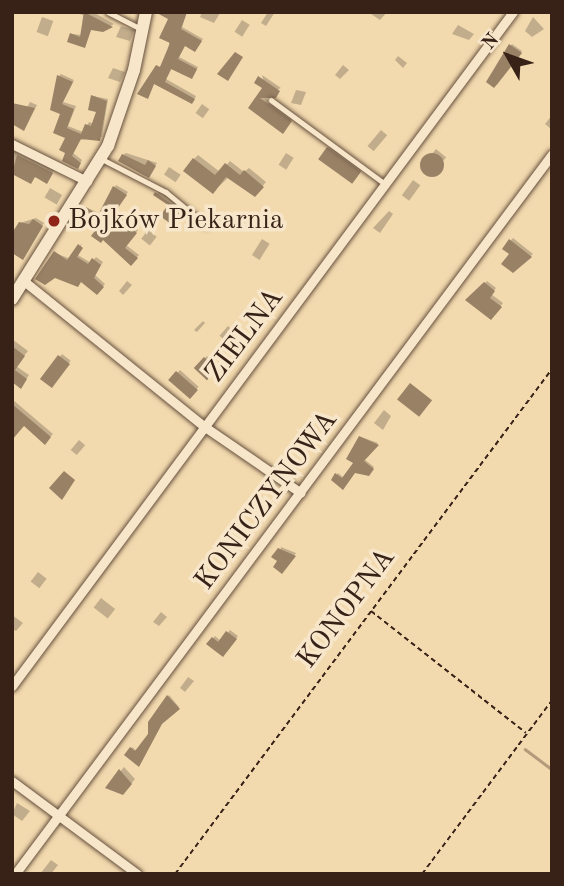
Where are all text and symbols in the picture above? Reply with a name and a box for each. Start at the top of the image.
north arrow [473,21,543,91]
text: N [480,31,503,54]
place label: Bojków Piekarnia [68,204,284,238]
marker: Bojków Piekarnia [46,213,62,229]
street label: ZIELNA [199,282,291,390]
street label: KONICZYNOWA [189,405,345,597]
street label: KONOPNA [291,542,403,676]

